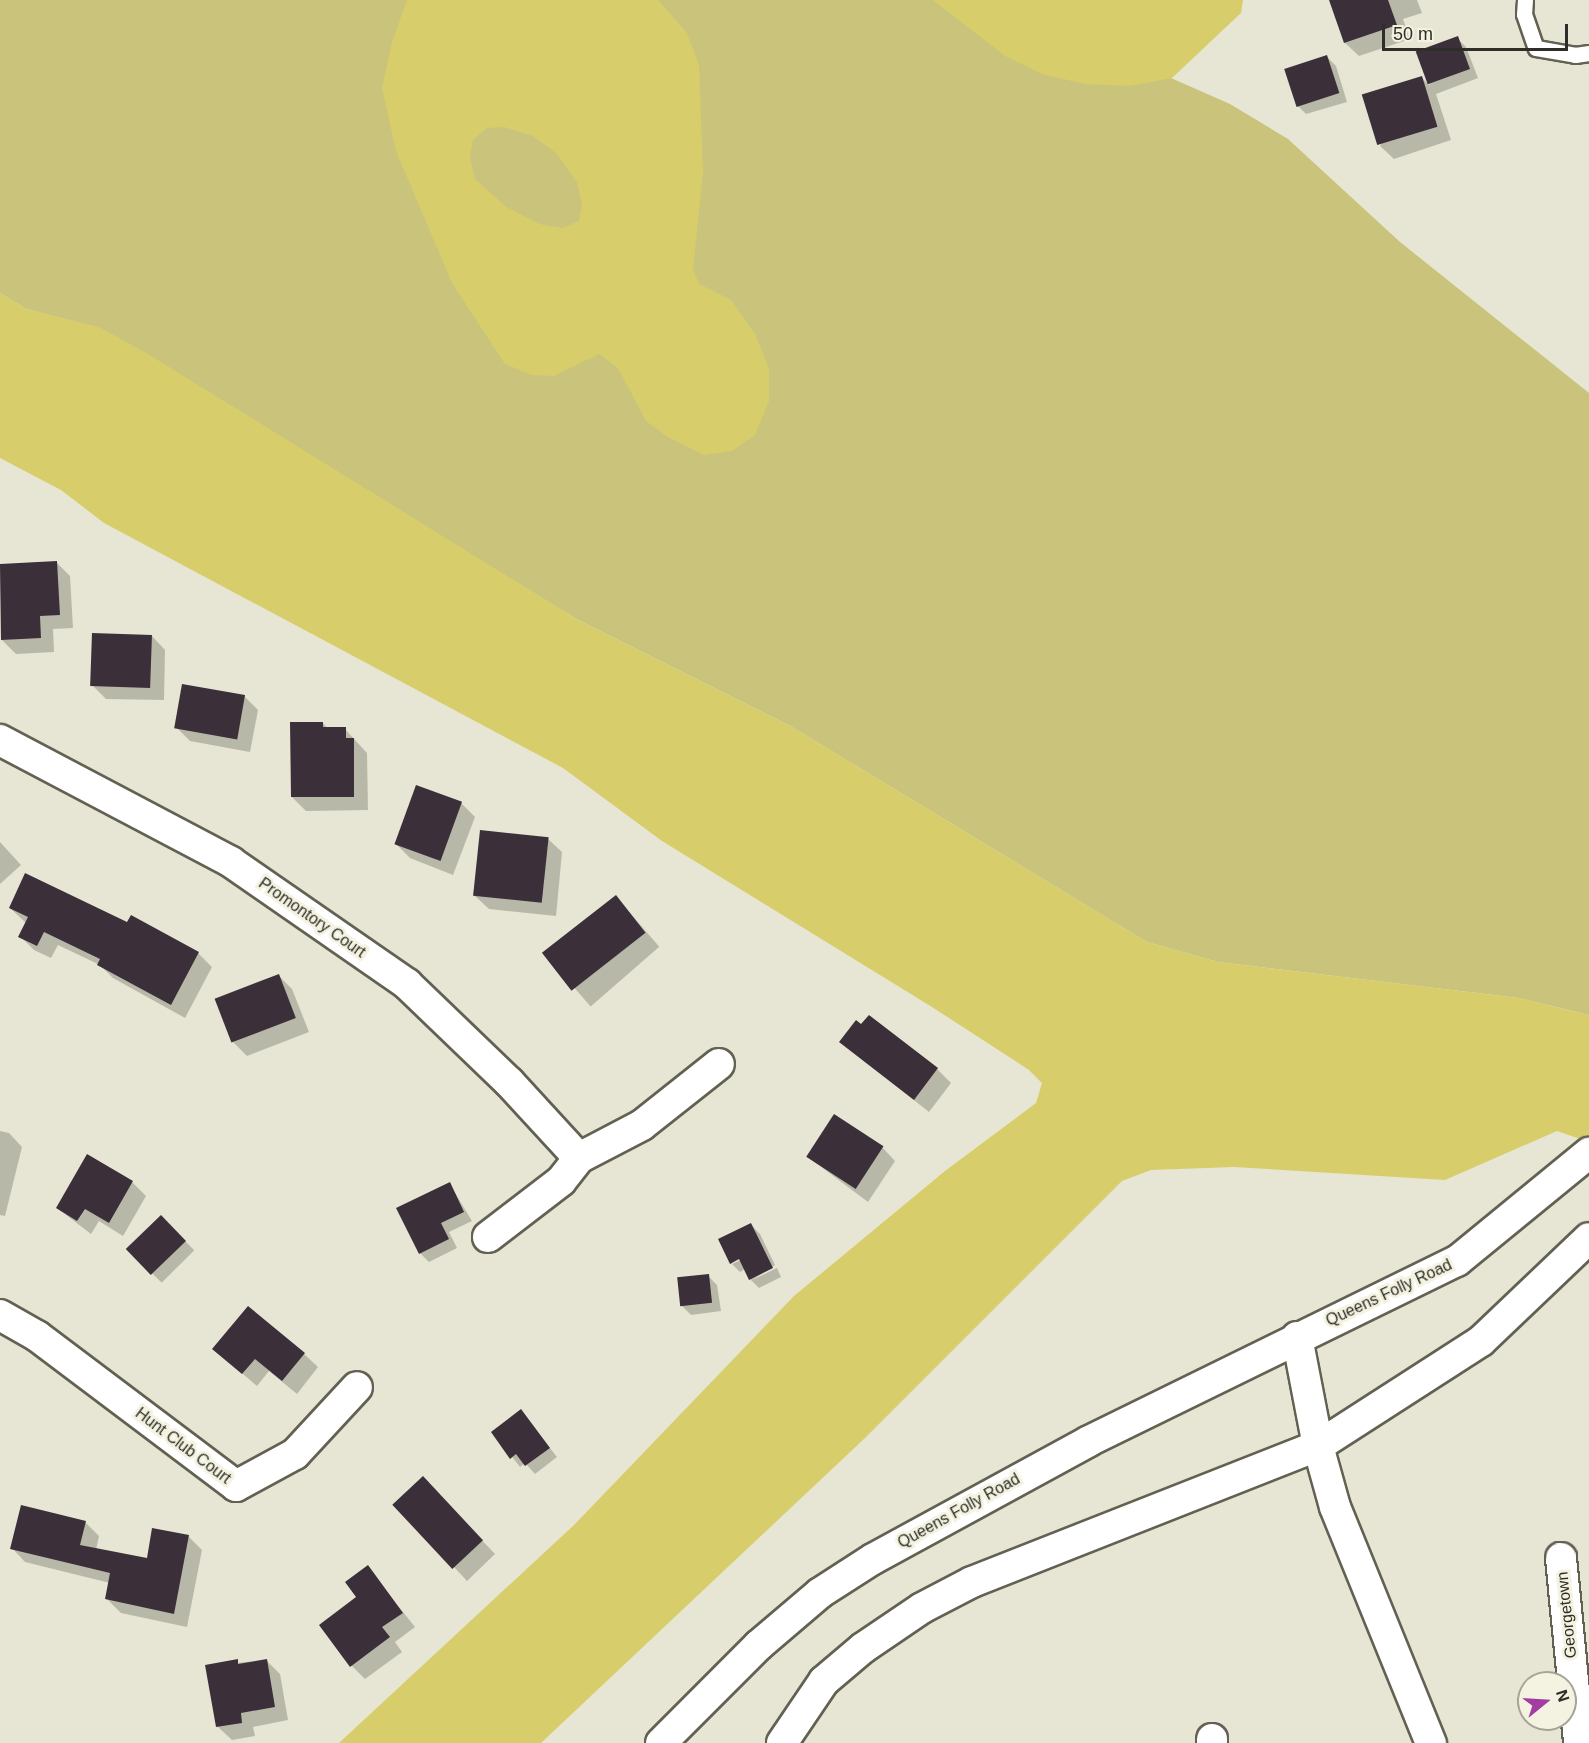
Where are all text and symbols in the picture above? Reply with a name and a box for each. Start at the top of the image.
scale bar [1385,12,1571,50]
text: 50 m [1393,24,1433,44]
street label: Promontory Court [255,874,369,962]
street label: Queens Folly Road [1323,1255,1455,1331]
street label: Hunt Club Court [131,1404,235,1488]
street label: Queens Folly Road [894,1469,1024,1553]
street label: Georgetown [1553,1571,1581,1659]
north arrow [1517,1671,1577,1731]
text: N [1553,1688,1573,1704]

